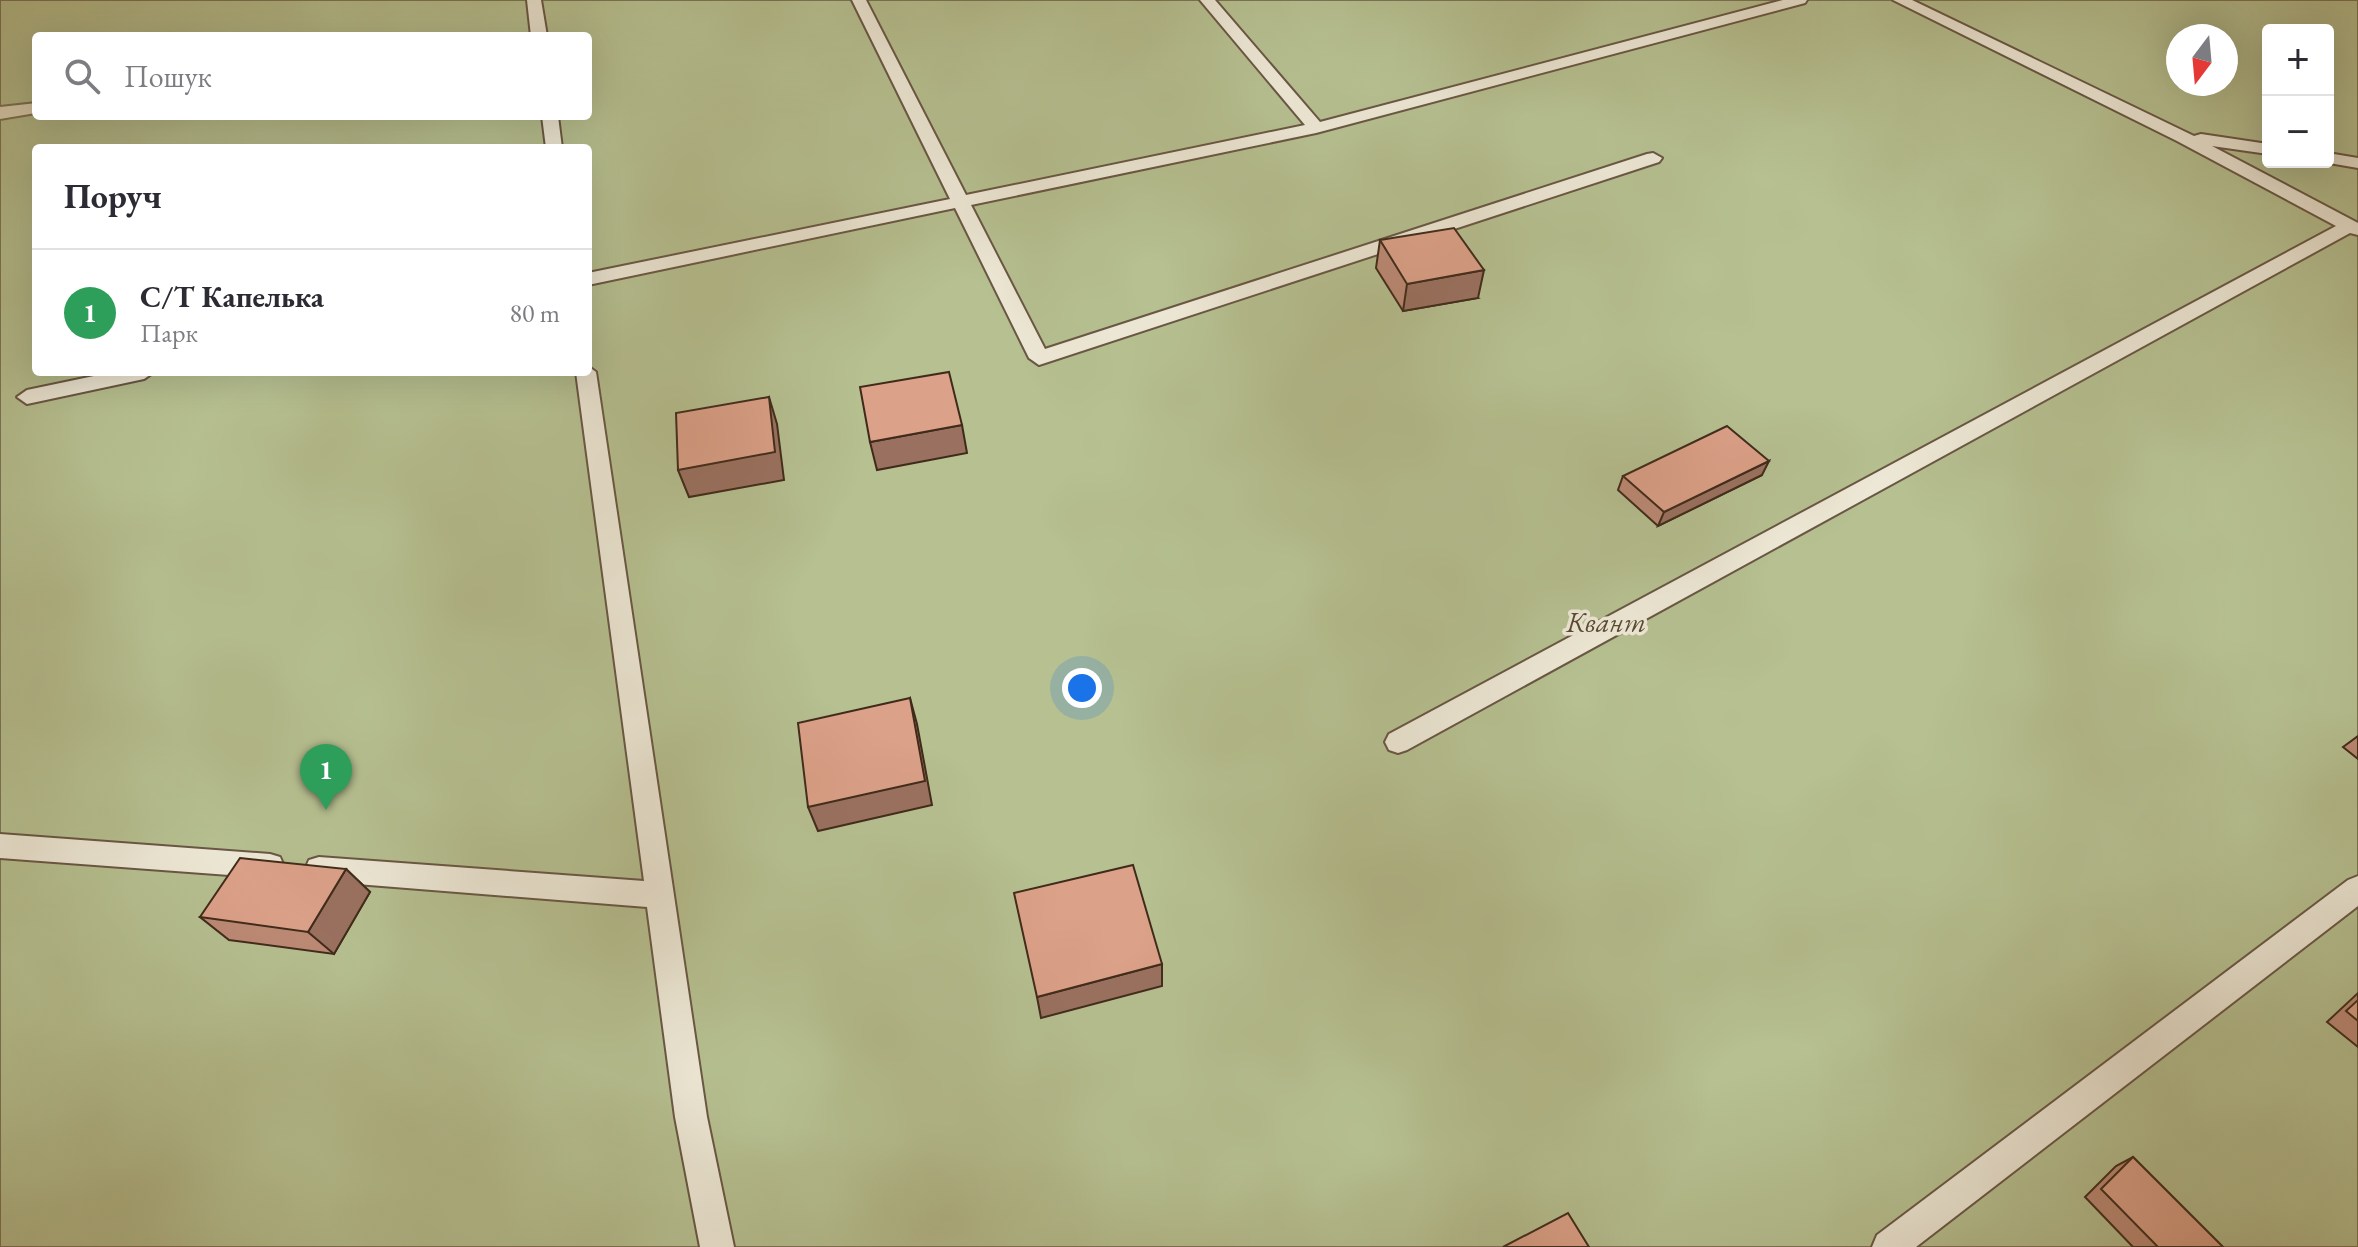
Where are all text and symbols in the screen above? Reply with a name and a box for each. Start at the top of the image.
north arrow [2166,24,2238,96]
map controls [2262,24,2334,168]
button: + [2262,24,2334,96]
search box [32,32,592,120]
icon: search [60,54,104,98]
text: Пошук [124,57,212,96]
button: − [2262,96,2334,168]
text: Поруч [64,174,162,218]
text: С/Т Капелька [140,277,324,316]
text: 1 [83,296,97,330]
text: 80 m [510,296,560,330]
text: Парк [140,316,198,350]
park label: Квант [1565,604,1646,640]
your location [1062,668,1102,708]
pin: 1 [300,744,352,810]

